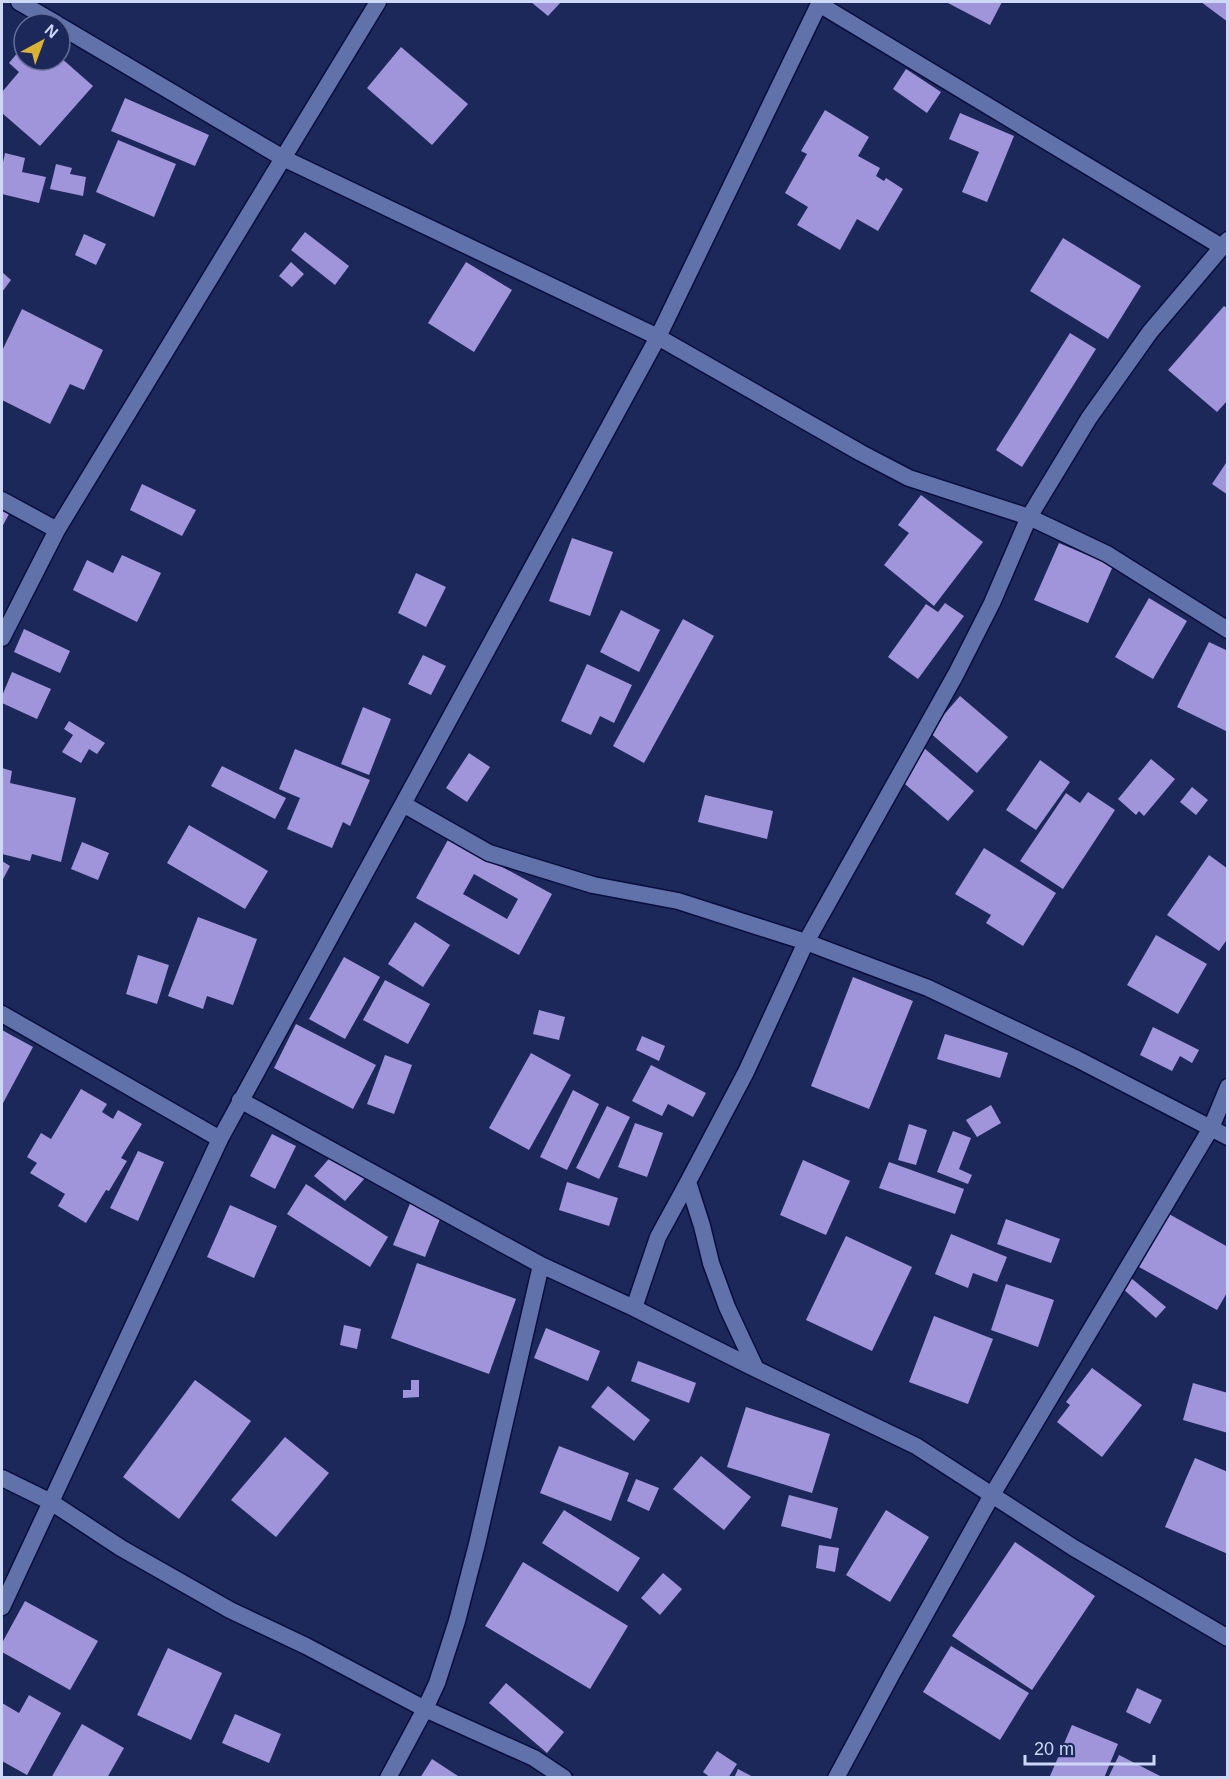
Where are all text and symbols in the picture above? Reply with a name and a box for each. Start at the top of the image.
north arrow [12,12,72,72]
text: N [42,21,61,41]
scale bar [1025,1728,1154,1766]
text: 20 m [1034,1739,1074,1759]

